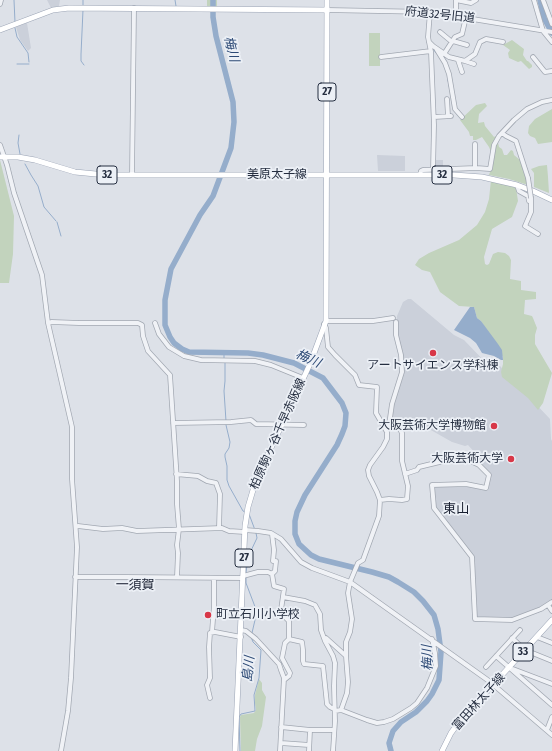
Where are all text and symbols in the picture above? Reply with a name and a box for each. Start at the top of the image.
street label: 府道32号旧道 [404,4,476,26]
water label: 梅川 [220,34,242,64]
road number: 27 [318,83,336,101]
road number: 32 [97,166,117,184]
road number: 32 [432,166,452,184]
street label: 美原太子線 [247,168,307,182]
water label: 梅川 [293,347,323,371]
marker: アートサイエンス学科棟 [428,348,438,358]
place label: アートサイエンス学科棟 [367,359,499,373]
street label: 柏原駒ヶ谷千早赤阪線 [247,376,309,492]
place label: 大阪芸術大学博物館 [378,419,486,433]
marker: 大阪芸術大学博物館 [489,421,499,431]
place label: 大阪芸術大学 [431,452,503,466]
marker: 大阪芸術大学 [506,454,516,464]
district label: 東山 [443,501,469,517]
road number: 27 [235,549,253,567]
district label: 一須賀 [116,577,154,593]
place label: 町立石川小学校 [216,608,300,622]
marker: 町立石川小学校 [203,610,213,620]
road number: 33 [513,643,533,661]
water label: 梅川 [420,645,436,671]
water label: 島川 [240,655,258,683]
street label: 富田林太子線 [450,670,508,734]

